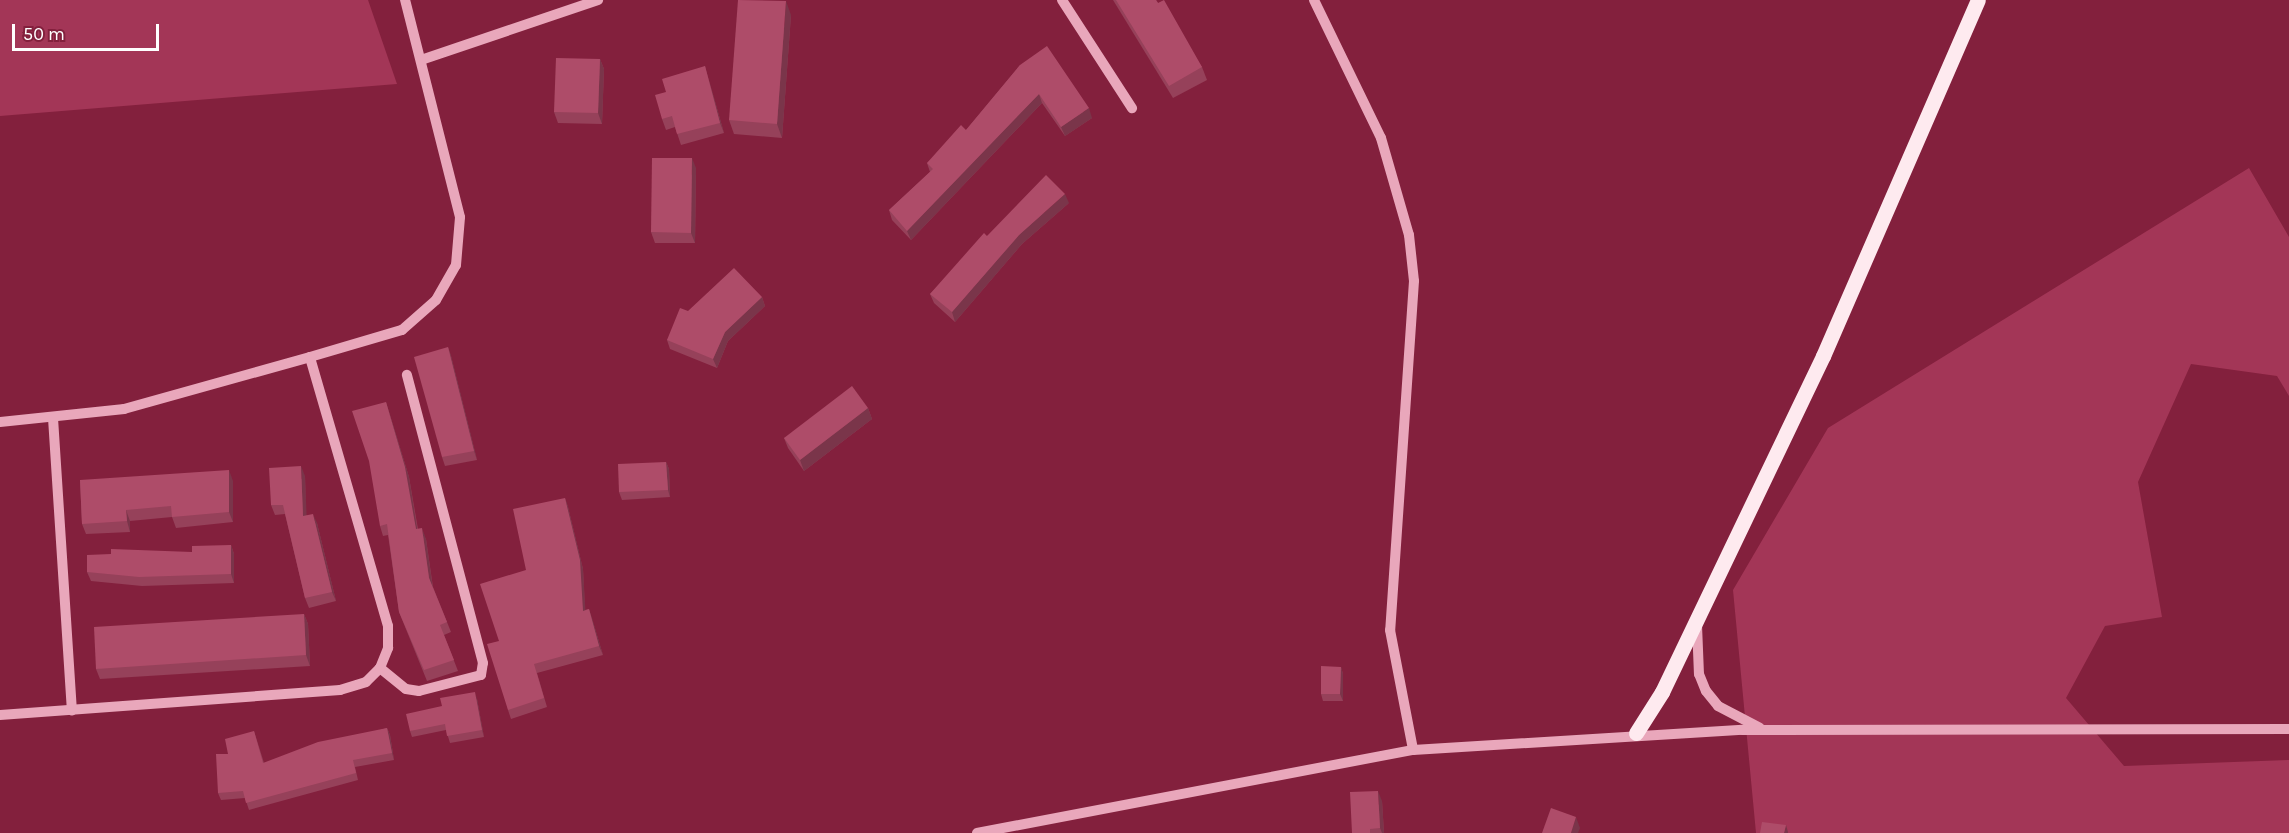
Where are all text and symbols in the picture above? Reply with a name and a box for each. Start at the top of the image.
scale bar [15,12,162,50]
text: 50 m [23,23,65,45]

